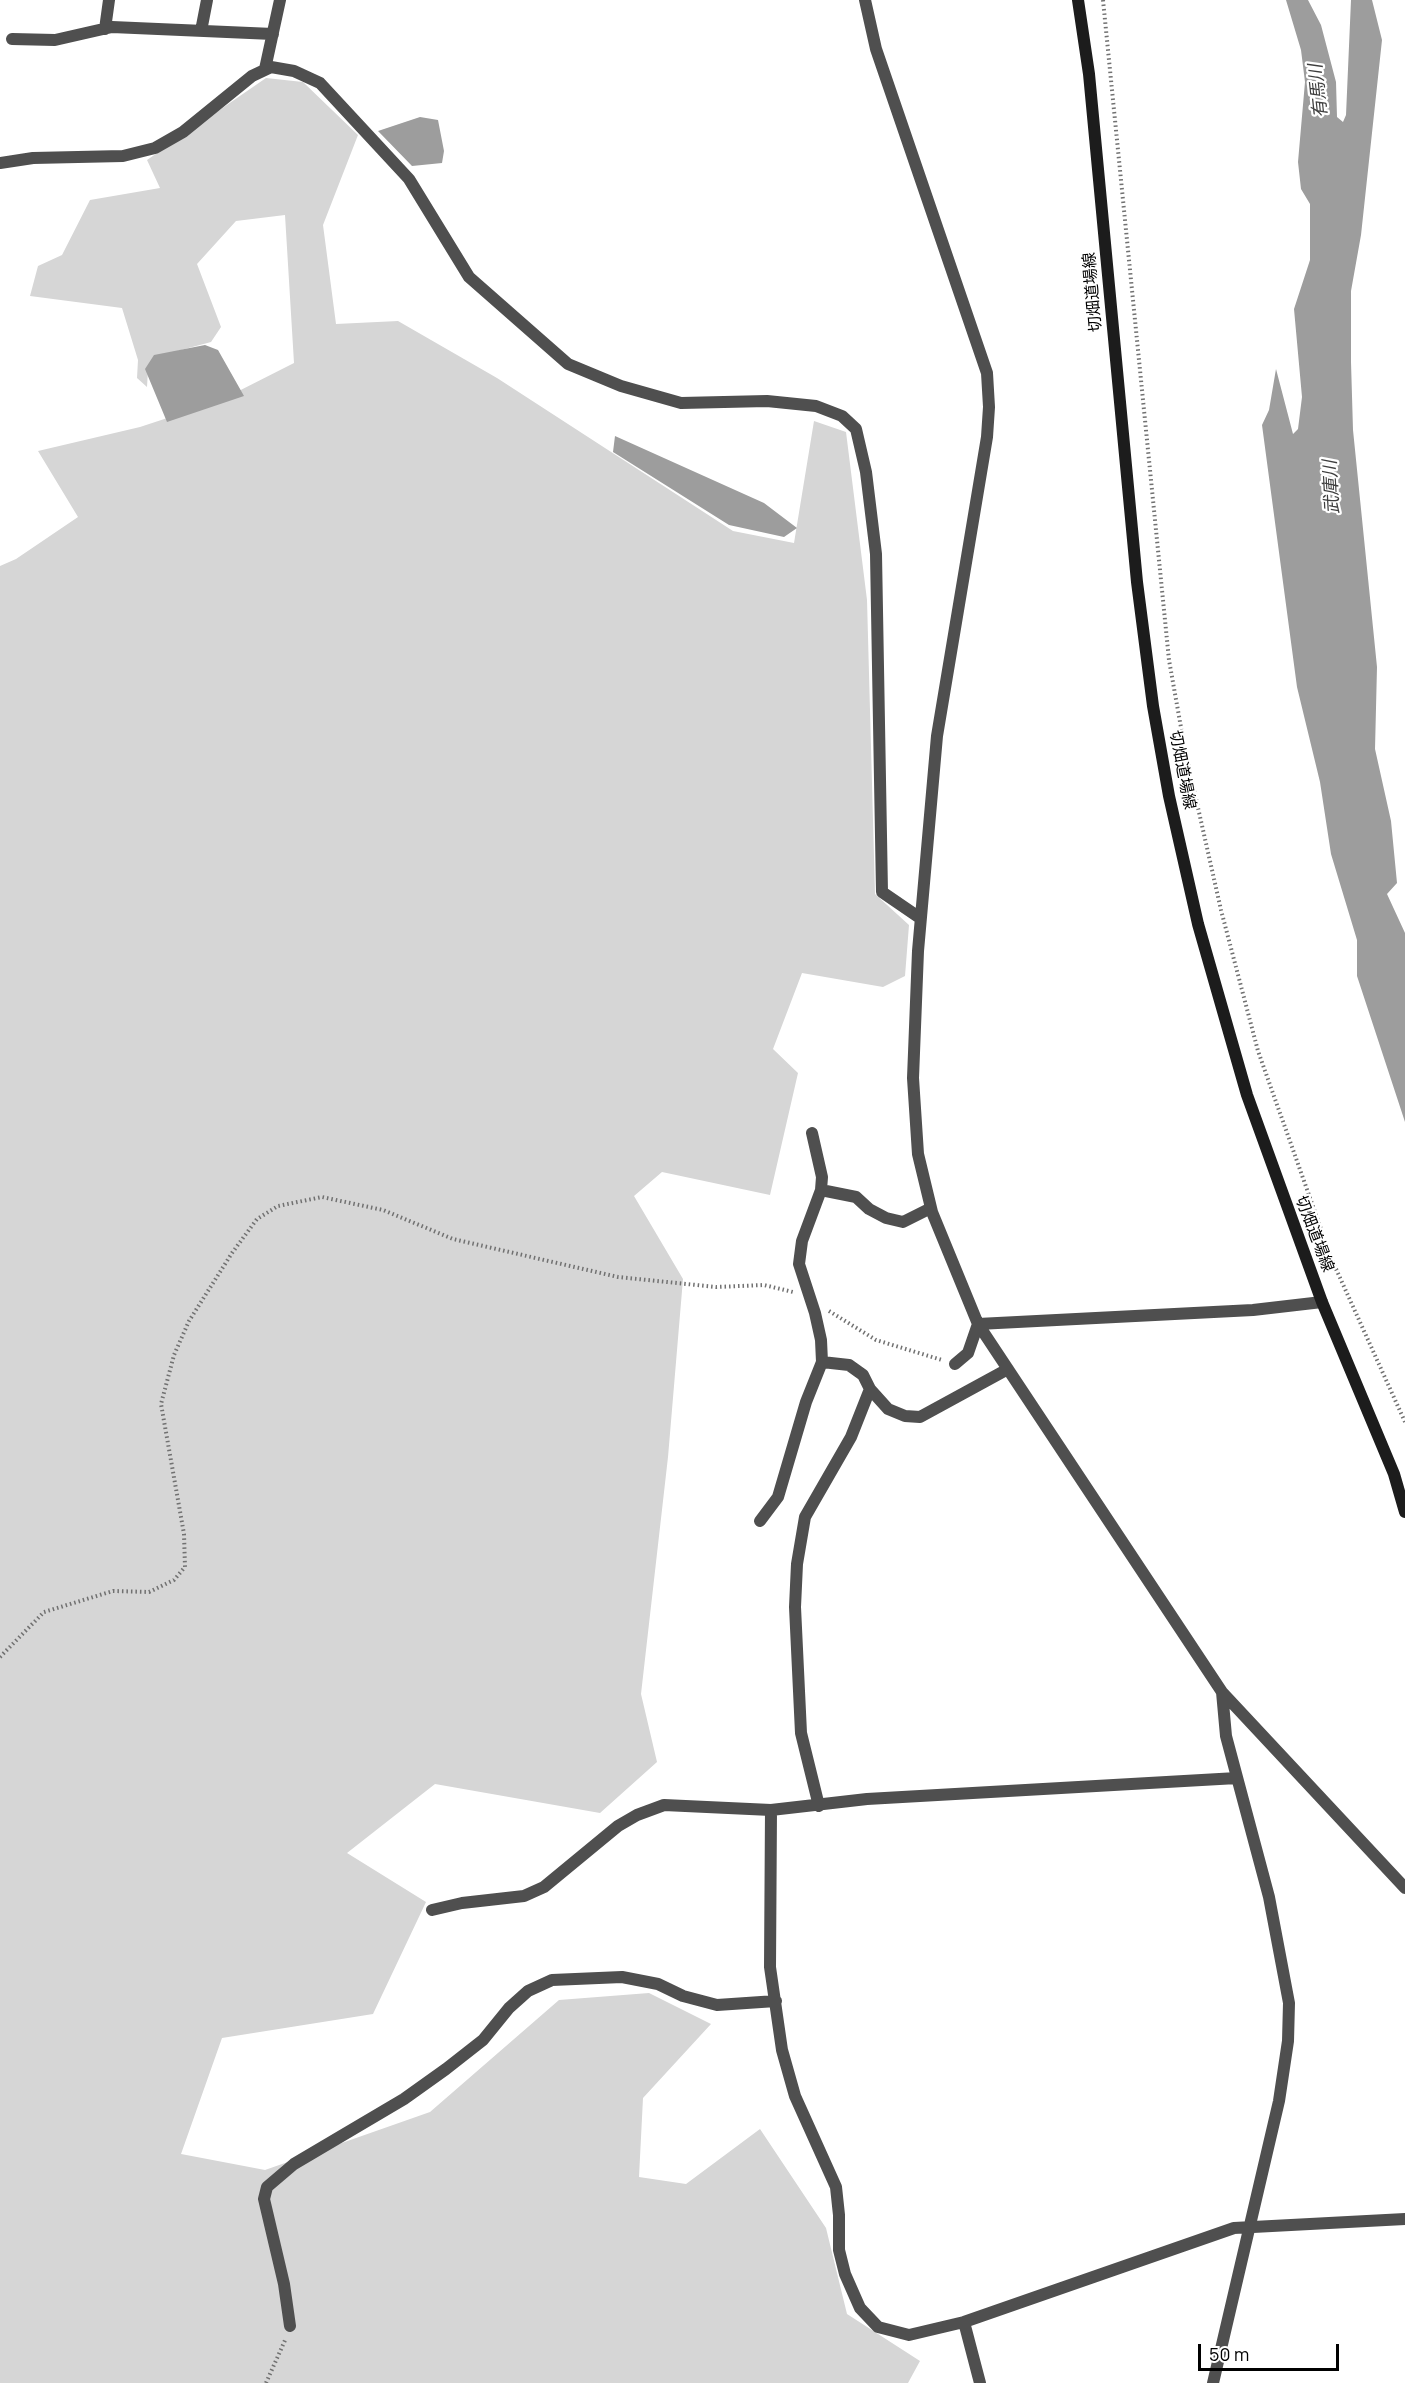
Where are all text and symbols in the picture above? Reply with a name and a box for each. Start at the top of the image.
water label: 有馬川 [1305,63,1333,119]
street label: 切畑道場線 [1080,251,1106,333]
water label: 武庫川 [1320,459,1344,515]
street label: 切畑道場線 [1165,729,1199,811]
street label: 切畑道場線 [1291,1193,1337,1275]
scale bar [1201,2332,1342,2370]
text: 50 m [1209,2342,1249,2366]

